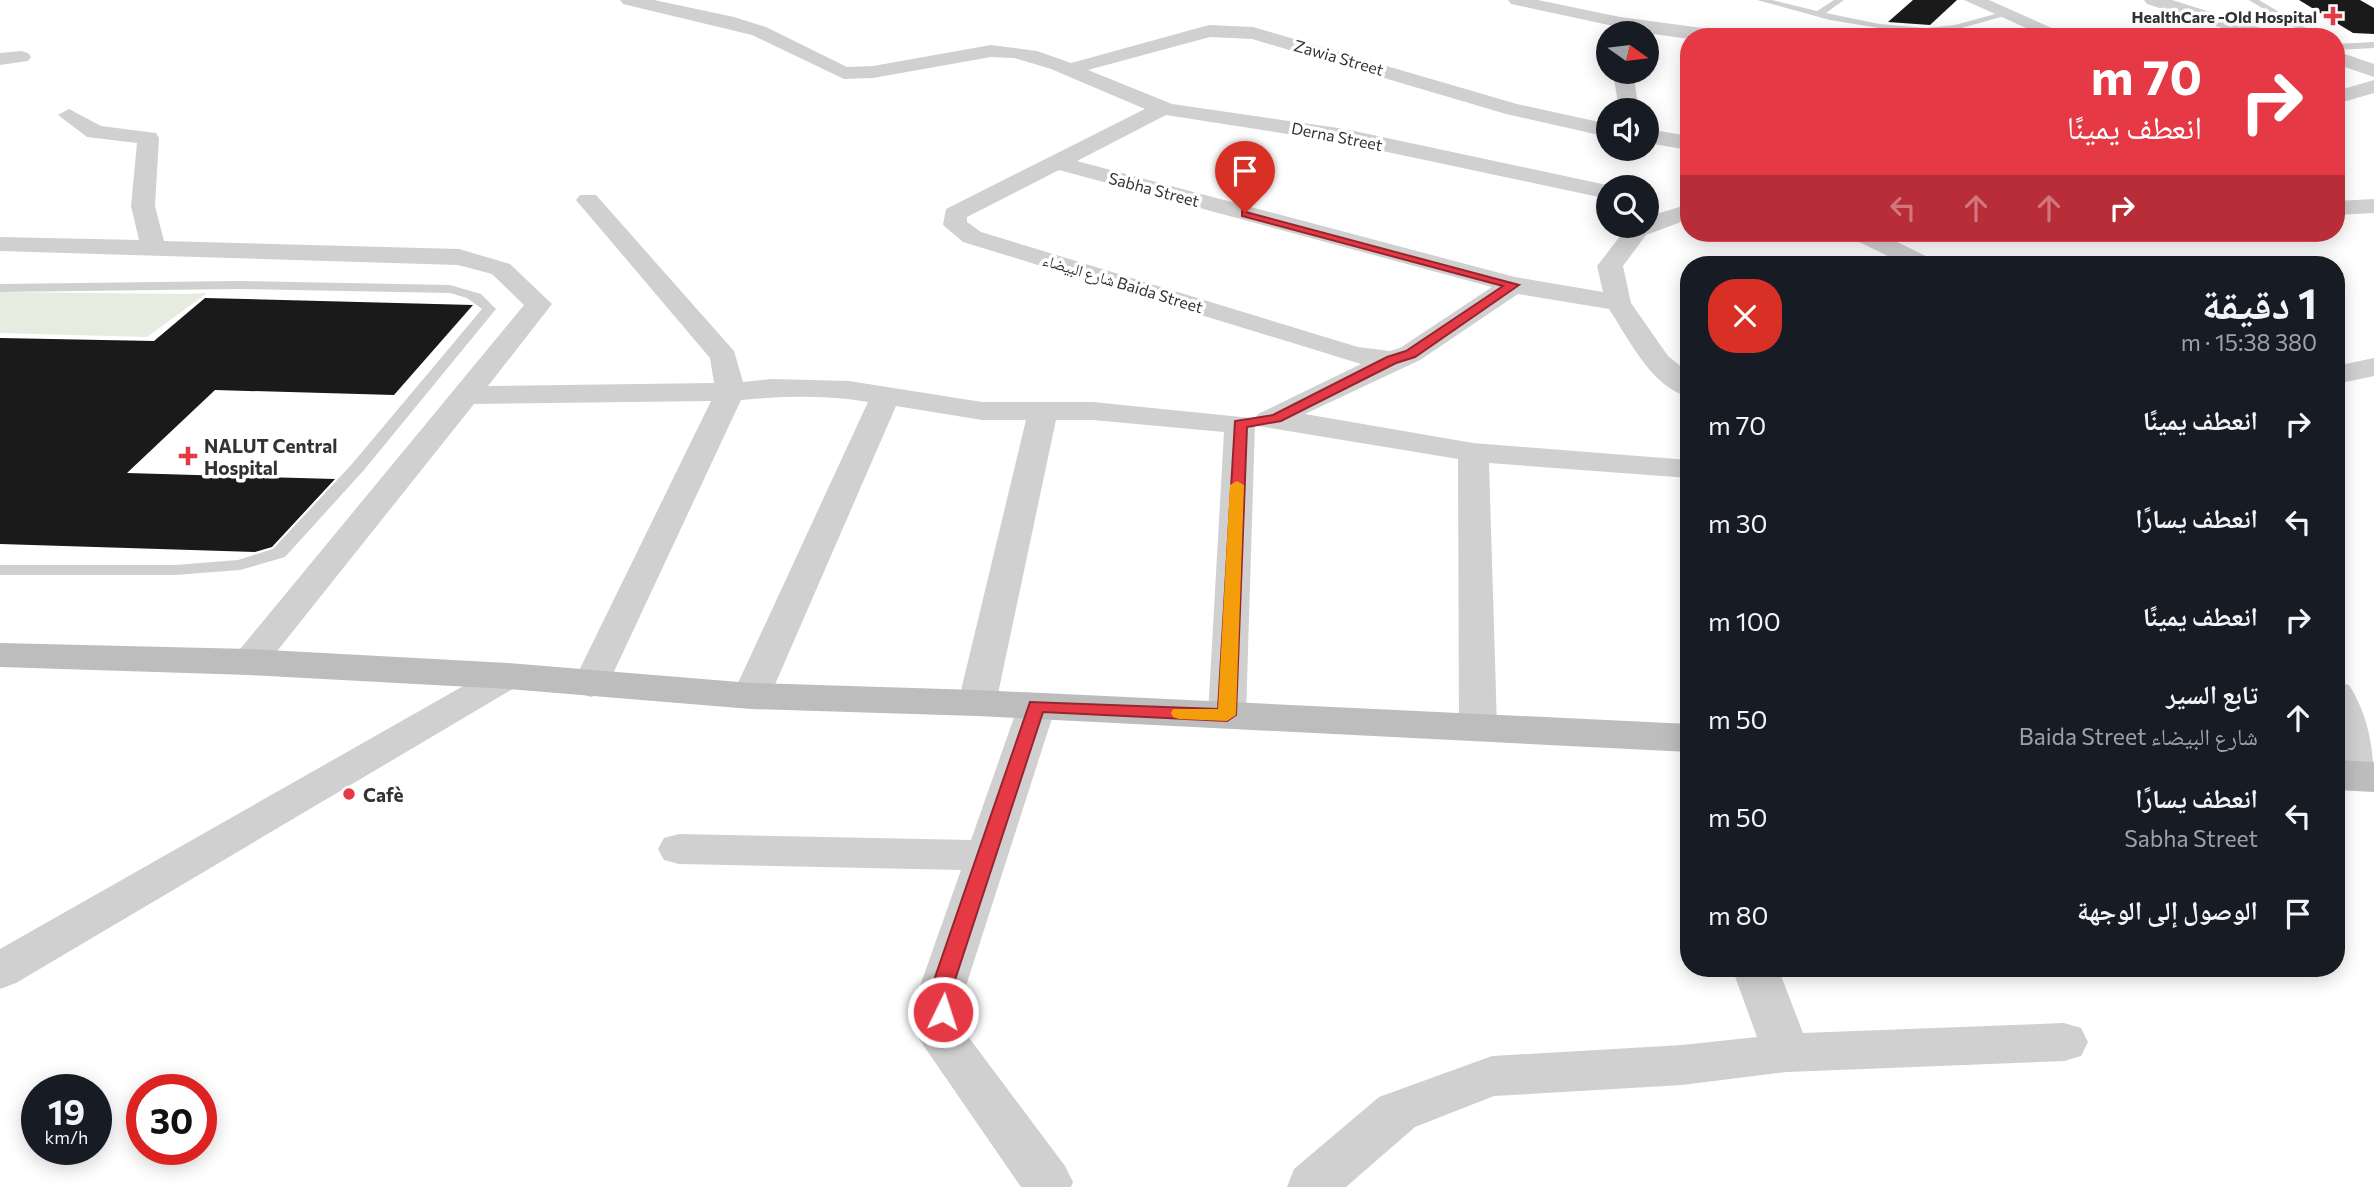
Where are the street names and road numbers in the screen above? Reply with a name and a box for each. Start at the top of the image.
street label: Zawia Street [1292,35,1386,79]
street label: Derna Street [1290,118,1385,154]
street label: Sabha Street [1107,168,1202,210]
street label: شارع البيضاء Baida Street [1040,250,1206,318]

